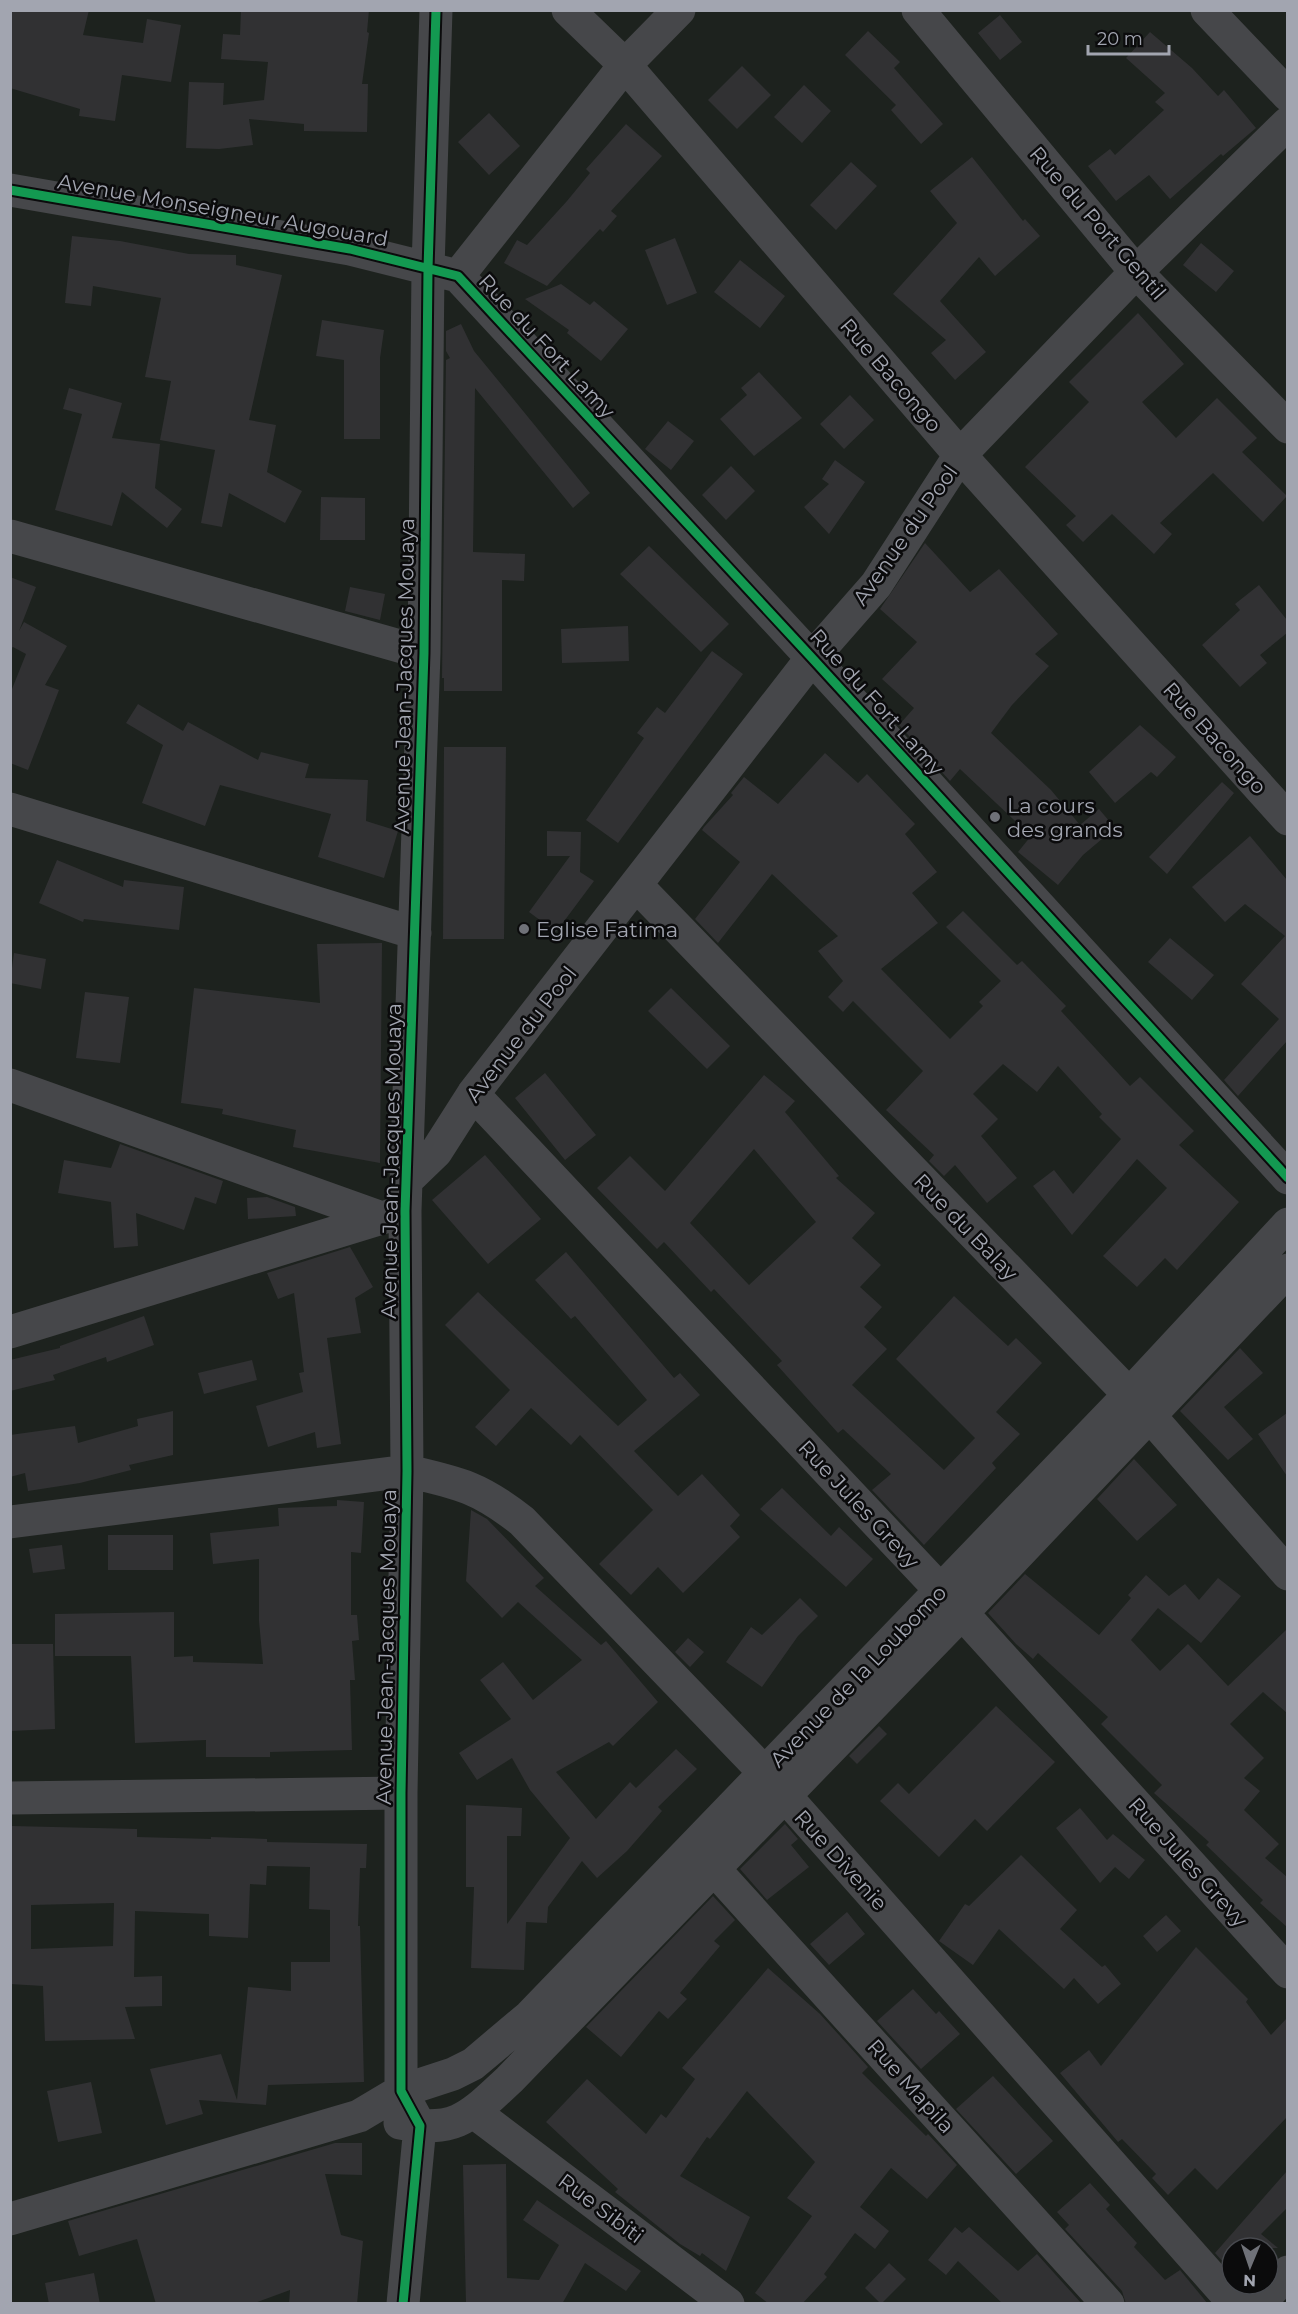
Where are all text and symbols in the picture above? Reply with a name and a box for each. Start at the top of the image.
scale bar [1088,18,1169,56]
text: 20 m [1097,28,1143,50]
street label: Rue du Port Gentil [1025,141,1171,305]
street label: Avenue Monseigneur Augouard [56,169,390,251]
street label: Rue du Fort Lamy [474,269,621,424]
street label: Rue Bacongo [835,313,947,437]
street label: Avenue du Pool [847,460,963,610]
street label: Avenue Jean-Jacques Mouaya [389,518,419,834]
street label: Rue du Fort Lamy [805,624,950,781]
street label: Rue Bacongo [1158,677,1272,799]
place label: La cours des grands [1007,793,1123,842]
marker: La cours des grands [988,810,1002,824]
place label: Eglise Fatima [536,917,678,942]
marker: Eglise Fatima [517,922,531,936]
street label: Avenue du Pool [460,961,582,1107]
street label: Avenue Jean-Jacques Mouaya [376,1003,406,1319]
street label: Rue du Balay [909,1168,1024,1286]
street label: Rue Jules Grevy [793,1435,925,1574]
street label: Avenue Jean-Jacques Mouaya [371,1489,401,1805]
street label: Avenue de la Loubomo [765,1580,951,1772]
street label: Rue Jules Grevy [1123,1792,1253,1932]
street label: Rue Divenie [789,1805,893,1915]
street label: Rue Mapila [862,2034,960,2138]
street label: Rue Sibiti [554,2168,648,2248]
north arrow [1220,2236,1280,2296]
text: N [1243,2271,1256,2290]

